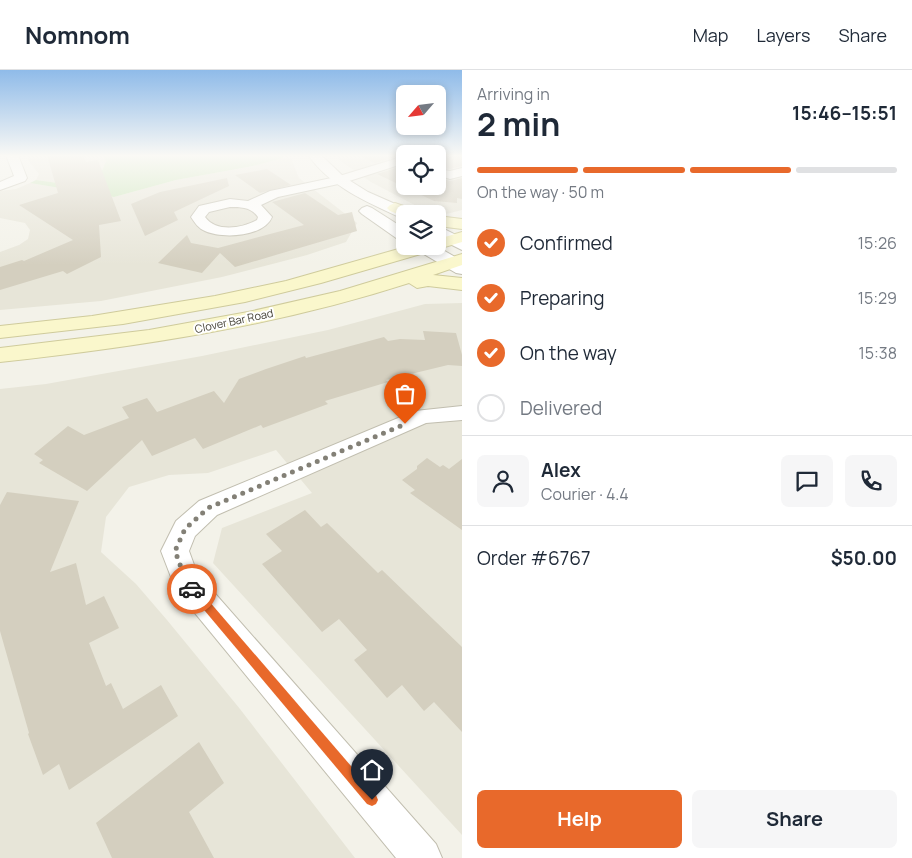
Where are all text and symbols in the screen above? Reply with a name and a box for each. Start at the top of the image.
text: Nomnom [25,18,130,51]
text: Map [693,23,728,47]
text: Layers [756,23,810,47]
text: Share [838,23,887,47]
text: Arriving in [477,83,550,105]
north arrow [396,85,446,135]
map controls [396,85,446,255]
text: 15:46–15:51 [792,100,897,126]
text: 2 min [477,102,560,146]
button: locate [396,145,446,195]
text: On the way · 50 m [477,181,604,203]
button: layers [396,205,446,255]
icon: check [477,229,505,257]
text: Confirmed [520,230,613,256]
text: 15:26 [858,232,897,254]
icon: check [477,284,505,312]
text: Preparing [520,285,605,311]
text: 15:29 [858,287,897,309]
street label: Clover Bar Road [193,305,274,336]
icon: check [477,339,505,367]
text: On the way [520,340,617,366]
text: 15:38 [859,342,897,364]
pin [384,373,426,424]
icon: bag [391,380,419,408]
text: Delivered [520,395,602,421]
button: person [477,455,529,507]
button: chat [781,455,833,507]
button: phone [845,455,897,507]
text: Alex [541,457,581,483]
text: Courier · 4.4 [541,483,629,505]
text: Order #6767 [477,545,591,571]
text: $50.00 [831,545,897,571]
courier [167,564,217,614]
icon: car [178,575,206,603]
pin [351,749,393,800]
icon: home [358,756,386,784]
button: Help [477,790,682,848]
button: Share [692,790,897,848]

